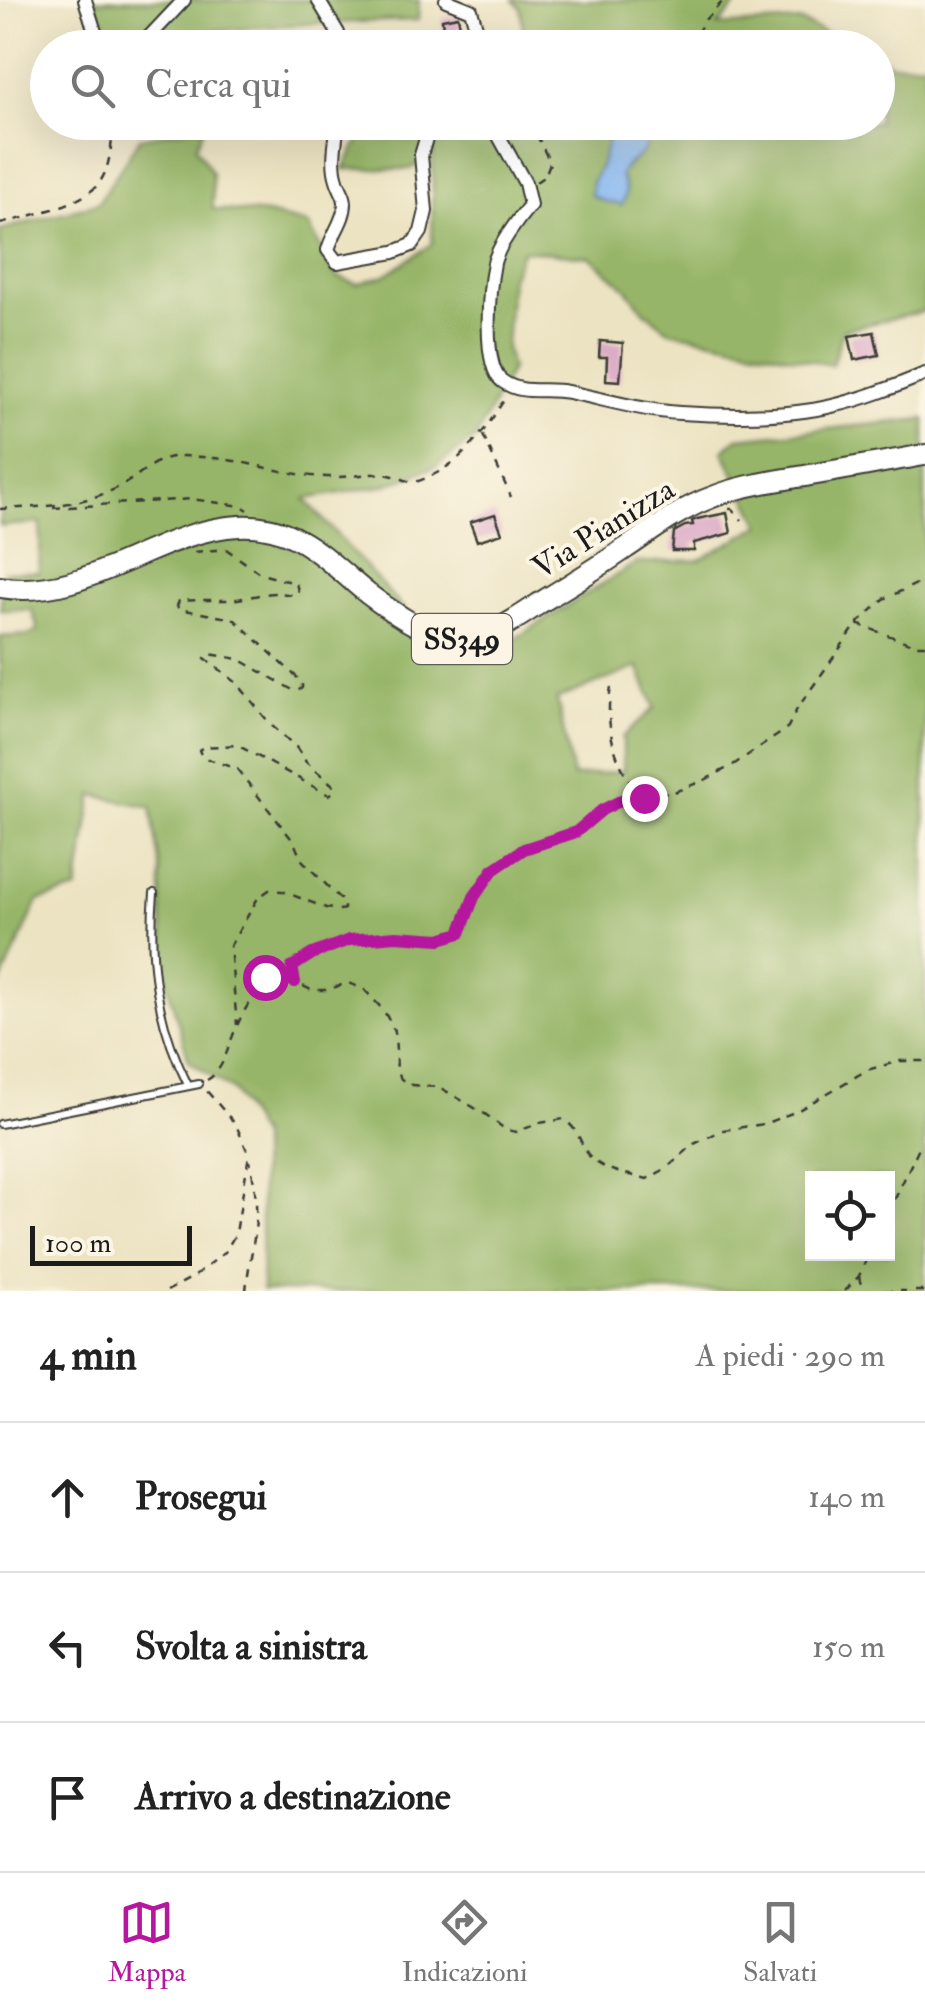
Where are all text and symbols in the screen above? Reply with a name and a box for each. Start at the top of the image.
search box [30,30,895,140]
icon: search [65,58,120,113]
text: Cerca qui [145,61,291,109]
street label: Via Pianizza [525,469,683,588]
road number: SS349 [412,614,512,664]
route end [622,776,668,822]
route start [243,955,289,1001]
map controls [805,1171,895,1261]
button: locate [805,1171,895,1261]
scale bar [30,1221,192,1266]
text: 100 m [45,1226,111,1261]
text: 4 min [40,1330,137,1382]
text: A piedi · 290 m [696,1336,885,1376]
icon: ahead [40,1470,95,1525]
text: Prosegui [135,1473,267,1521]
text: 140 m [808,1477,885,1517]
icon: left [40,1620,95,1675]
text: Svolta a sinistra [135,1623,367,1671]
text: 150 m [812,1627,885,1667]
icon: arrive [40,1770,95,1825]
text: Arrivo a destinazione [135,1773,451,1821]
tab: Mappa [108,1895,186,1990]
tab: Indicazioni [402,1895,527,1990]
tab: Salvati [743,1895,817,1990]

